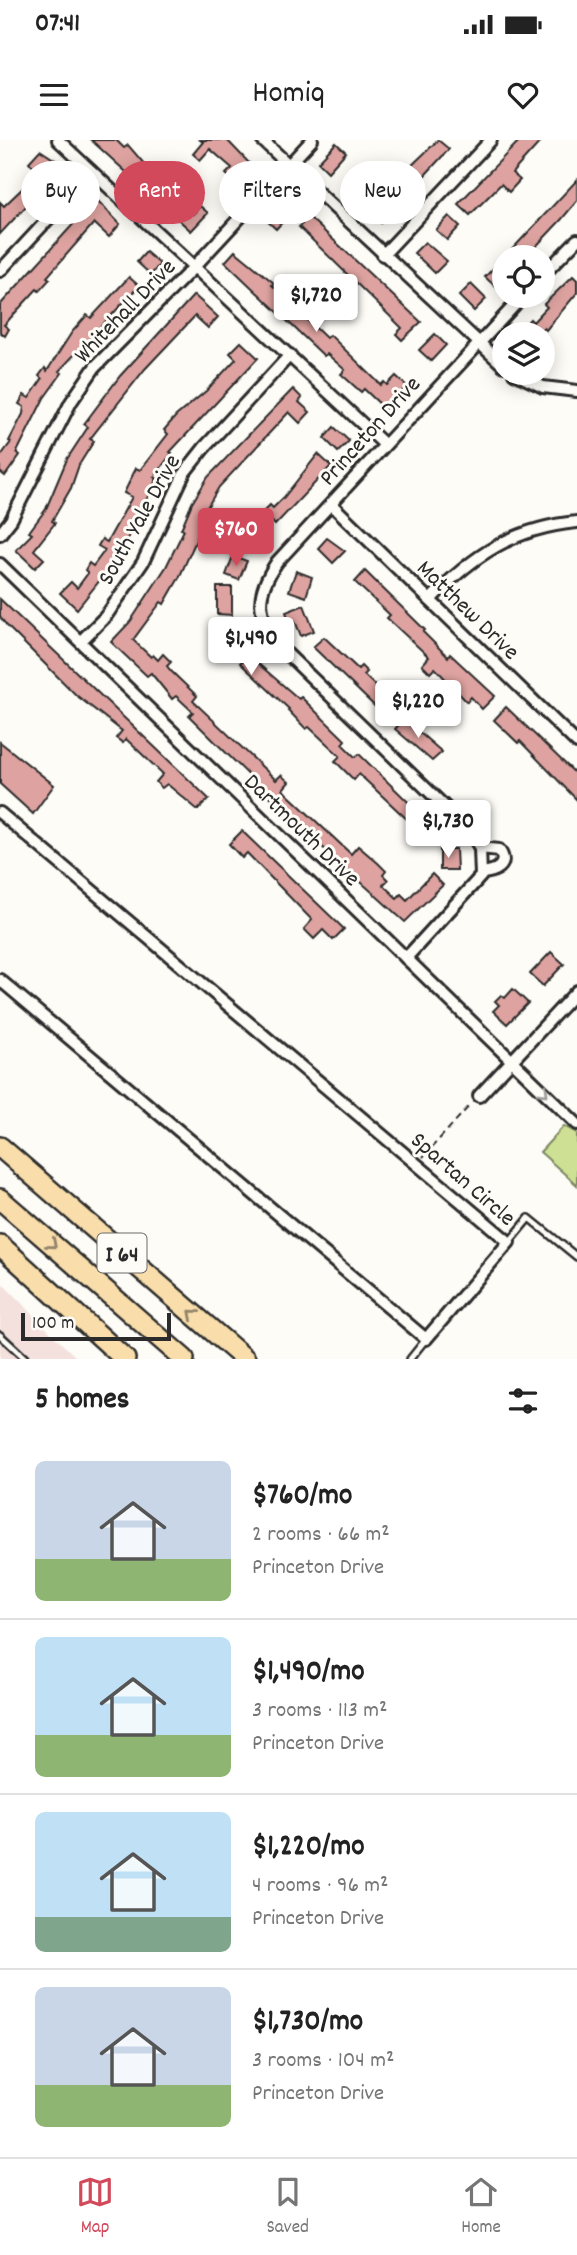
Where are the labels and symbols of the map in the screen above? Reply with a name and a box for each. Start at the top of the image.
street label: Whitehall Drive [67,252,185,372]
pin: $1,720 [259,274,373,334]
street label: Princeton Drive [312,369,430,495]
street label: South Yale Drive [91,449,191,592]
pin: $760 [195,508,277,568]
street label: Matthew Drive [408,553,526,669]
pin: $1,490 [194,617,308,677]
pin: $1,220 [361,680,475,740]
street label: Dartmouth Drive [235,767,367,896]
pin: $1,730 [391,800,505,860]
one-way arrow [536,1084,549,1097]
street label: Spartan Circle [402,1125,522,1236]
road number: I 64 [97,1234,146,1272]
one-way arrow [43,1236,56,1248]
scale bar [21,1310,172,1342]
one-way arrow [188,1310,201,1322]

